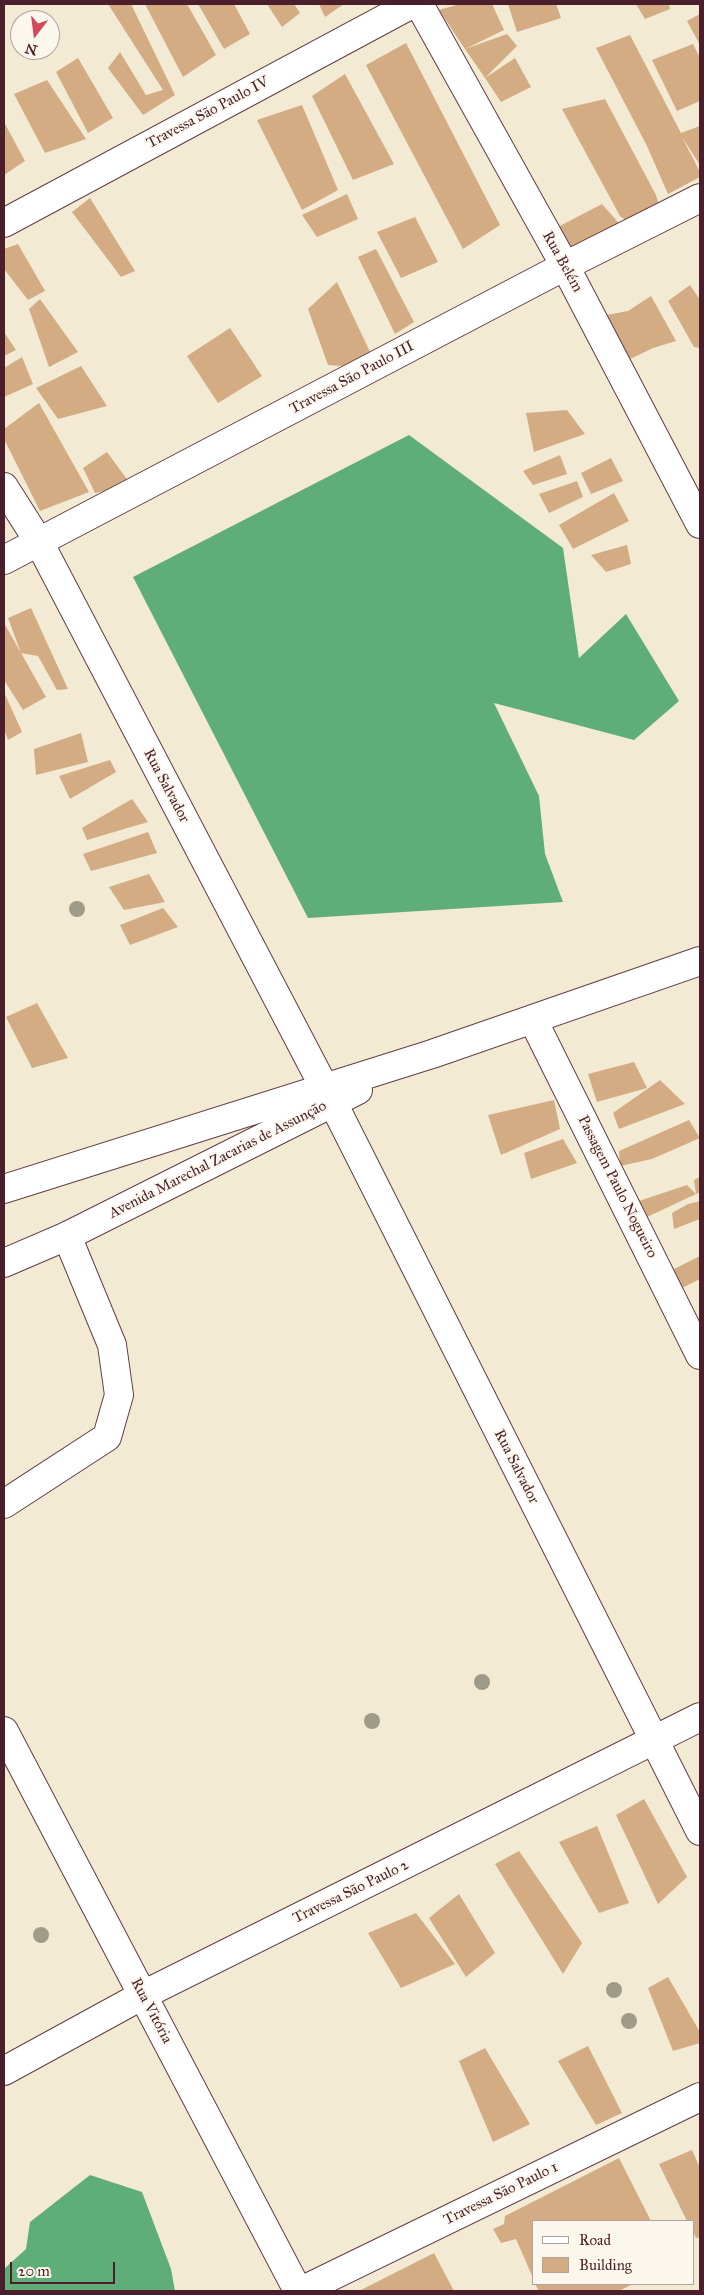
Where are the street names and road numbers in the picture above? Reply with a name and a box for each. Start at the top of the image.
street label: Travessa São Paulo IV [144,73,272,153]
street label: Rua Belém [538,228,586,296]
street label: Travessa São Paulo III [287,338,417,418]
street label: Rua Salvador [139,746,193,826]
street label: Avenida Marechal Zacarias de Assunção [106,1097,330,1223]
street label: Passagem Paulo Nogueiro [573,1113,661,1261]
street label: Rua Salvador [490,1427,542,1507]
street label: Travessa São Paulo 2 [290,1856,412,1928]
street label: Rua Vitória [126,1975,176,2047]
street label: Travessa São Paulo 1 [441,2159,561,2229]

